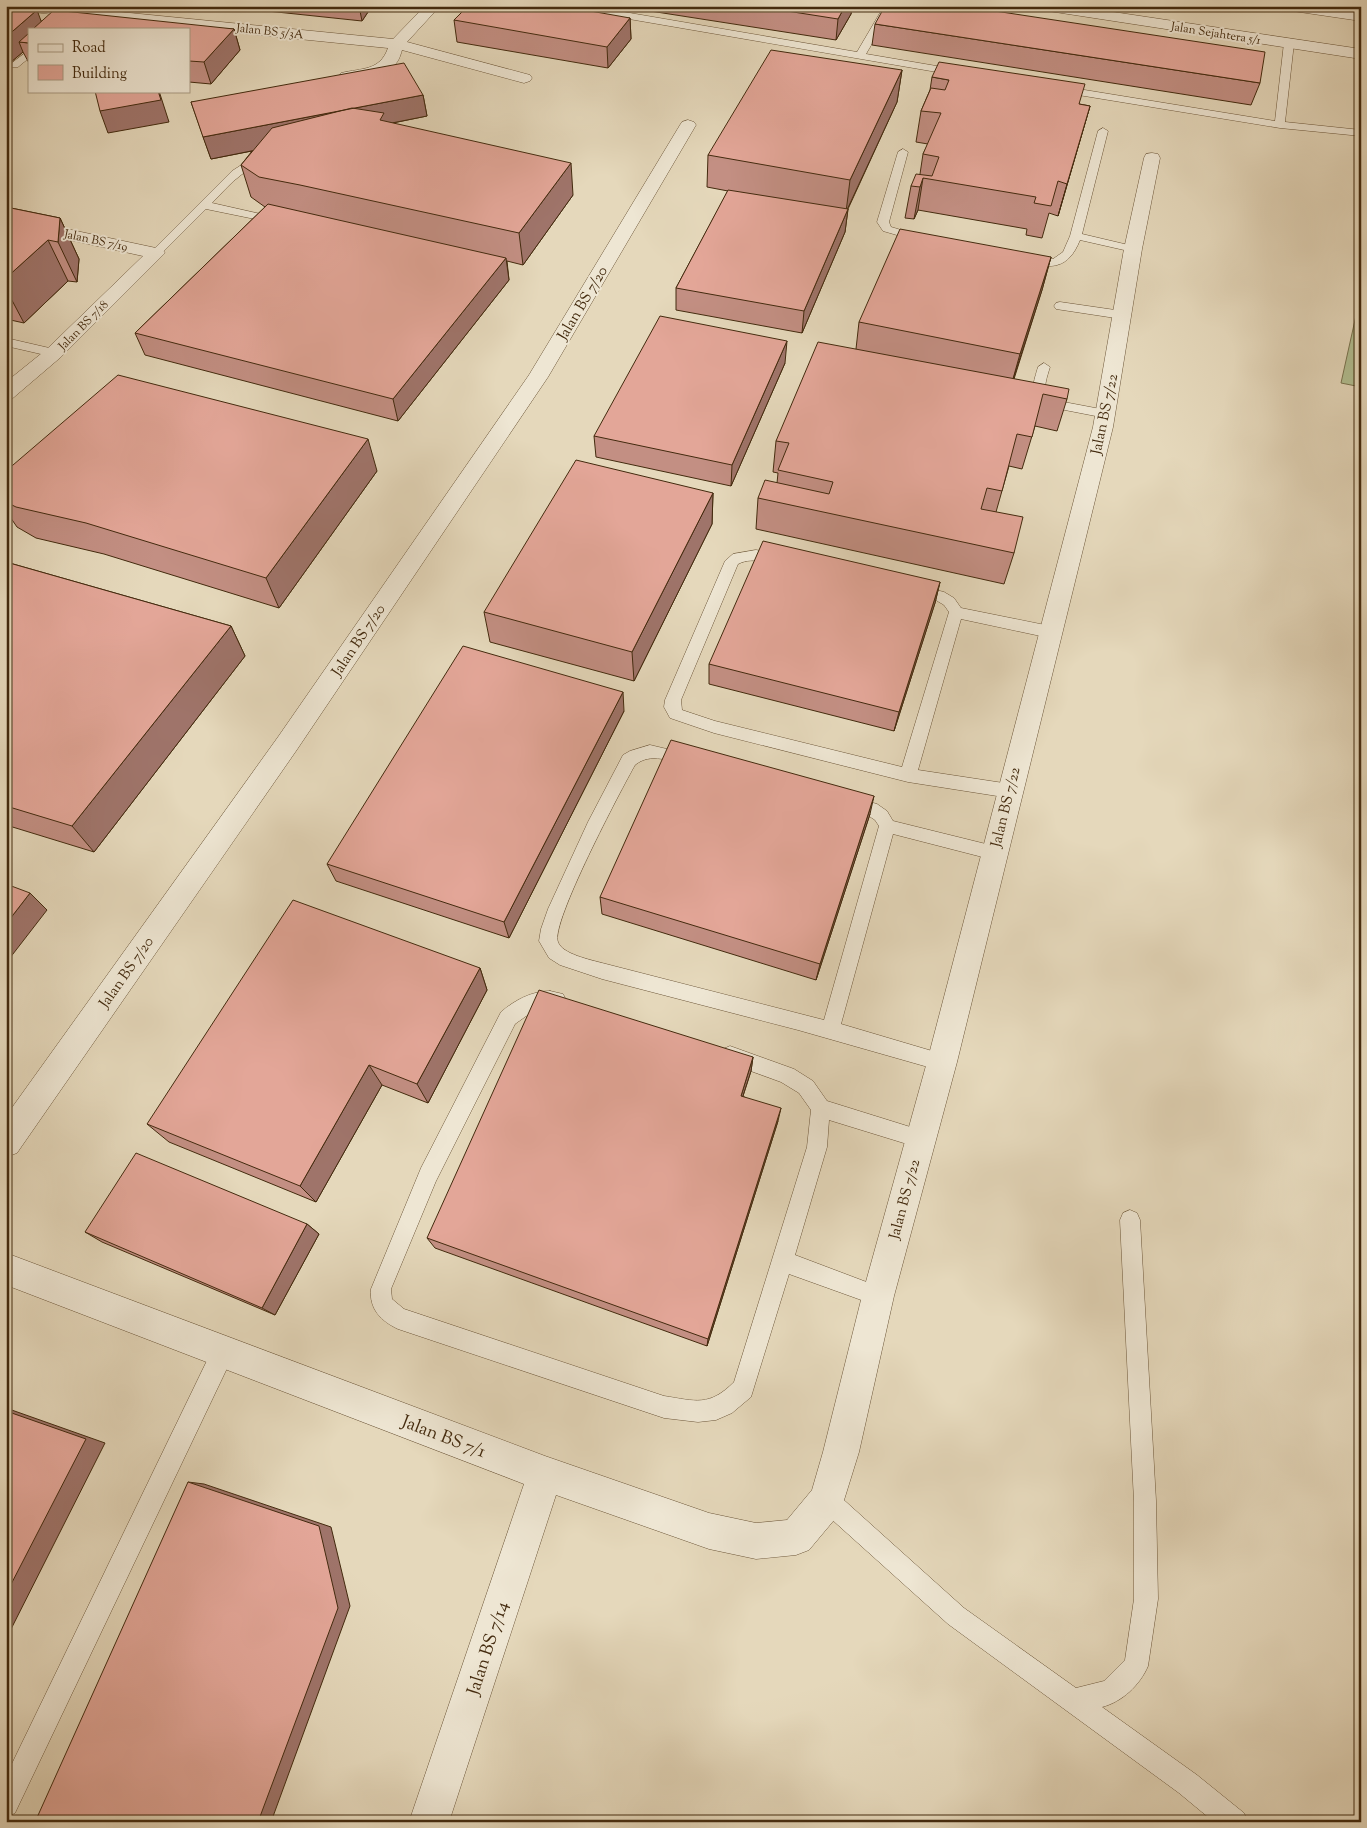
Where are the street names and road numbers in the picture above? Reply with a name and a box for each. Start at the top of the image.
street label: Jalan Sejahtera 5/1 [1169,18,1262,50]
street label: Jalan BS 5/3A [234,19,305,45]
street label: Jalan BS 7/19 [61,225,129,257]
street label: Jalan BS 7/20 [552,263,614,346]
street label: Jalan BS 7/18 [54,297,113,356]
street label: Jalan BS 7/22 [1086,372,1124,458]
street label: Jalan BS 7/20 [327,601,391,682]
street label: Jalan BS 7/22 [986,765,1027,851]
street label: Jalan BS 7/20 [94,933,160,1014]
street label: Jalan BS 7/22 [884,1157,926,1243]
street label: Jalan BS 7/1 [397,1410,489,1466]
street label: Jalan BS 7/14 [461,1598,516,1700]

